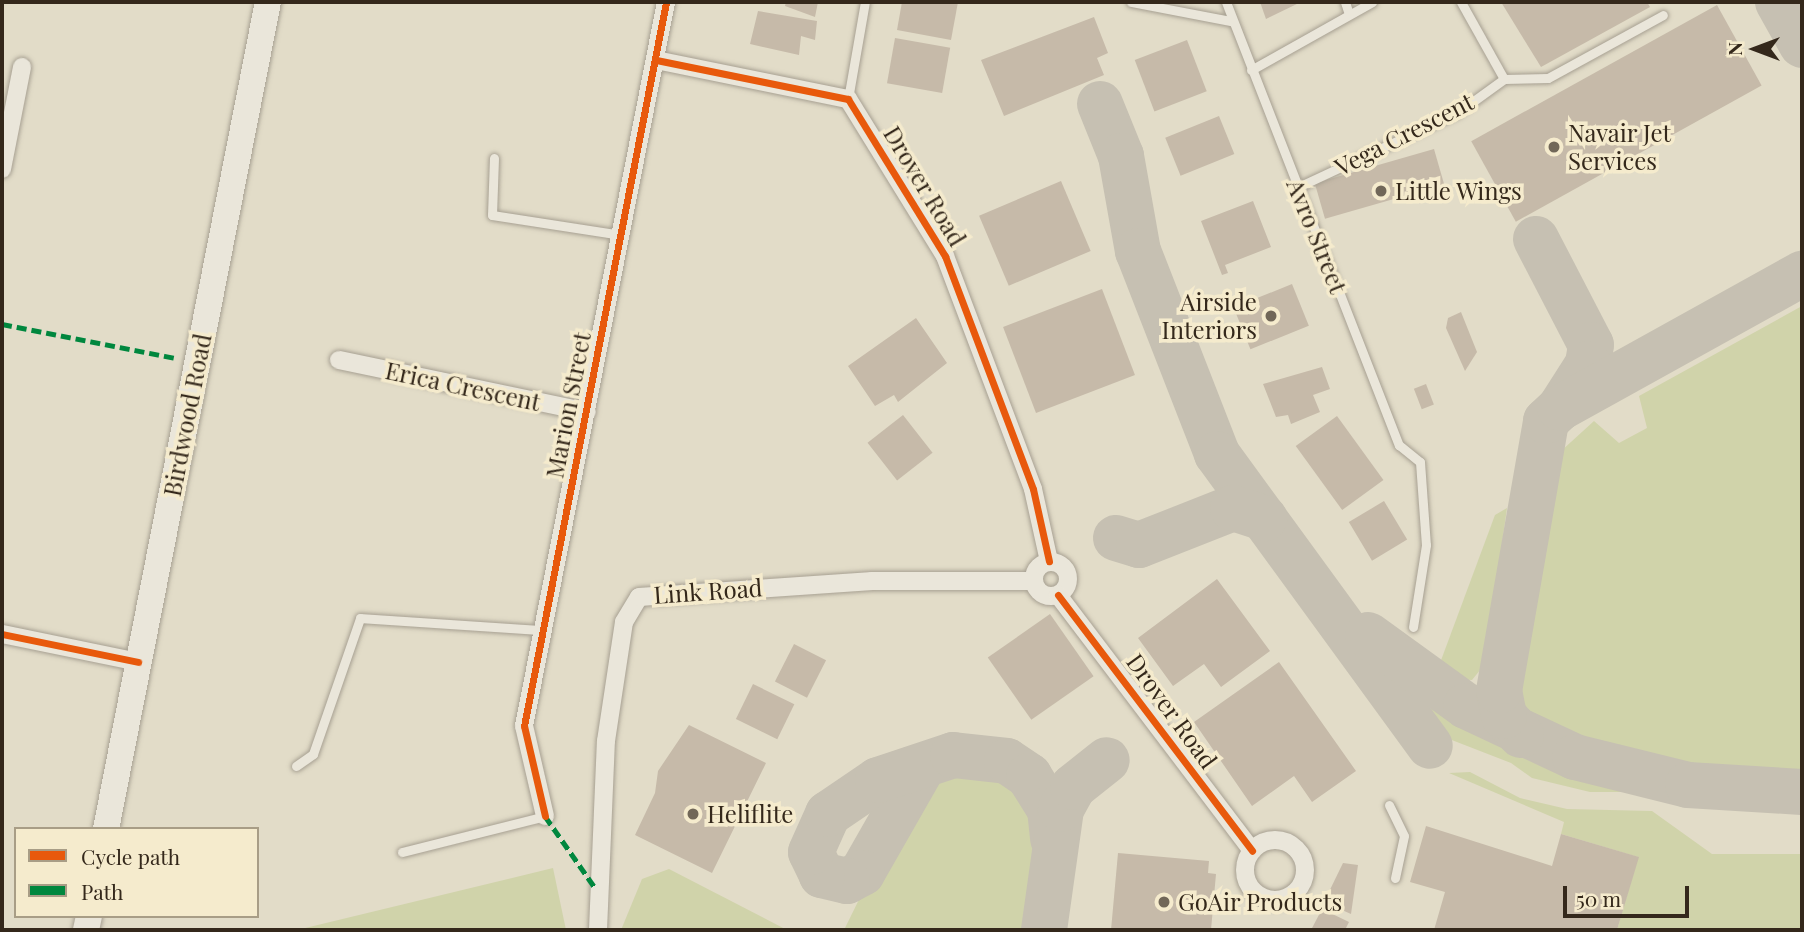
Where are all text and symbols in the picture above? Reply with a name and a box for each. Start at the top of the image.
north arrow [1720,14,1790,84]
text: N [1721,42,1747,56]
street label: Vega Crescent [1330,87,1478,181]
place label: Navair Jet Services [1568,119,1672,175]
street label: Drover Road [878,121,972,251]
marker: Navair Jet Services [1546,139,1562,155]
street label: Avro Street [1281,175,1353,297]
place label: Little Wings [1395,177,1522,205]
marker: Little Wings [1373,183,1389,199]
place label: Airside Interiors [1162,288,1257,344]
marker: Airside Interiors [1263,308,1279,324]
street label: Marion Street [540,329,596,481]
street label: Birdwood Road [157,331,217,499]
street label: Erica Crescent [383,355,543,417]
street label: Link Road [653,573,763,609]
street label: Drover Road [1121,648,1223,774]
place label: Heliflite [707,800,793,828]
marker: Heliflite [685,806,701,822]
legend [14,827,259,918]
text: Cycle path [81,842,180,870]
scale bar [1566,872,1692,916]
text: Path [81,877,123,905]
text: 50 m [1576,884,1621,912]
place label: GoAir Products [1178,888,1343,916]
marker: GoAir Products [1156,894,1172,910]

